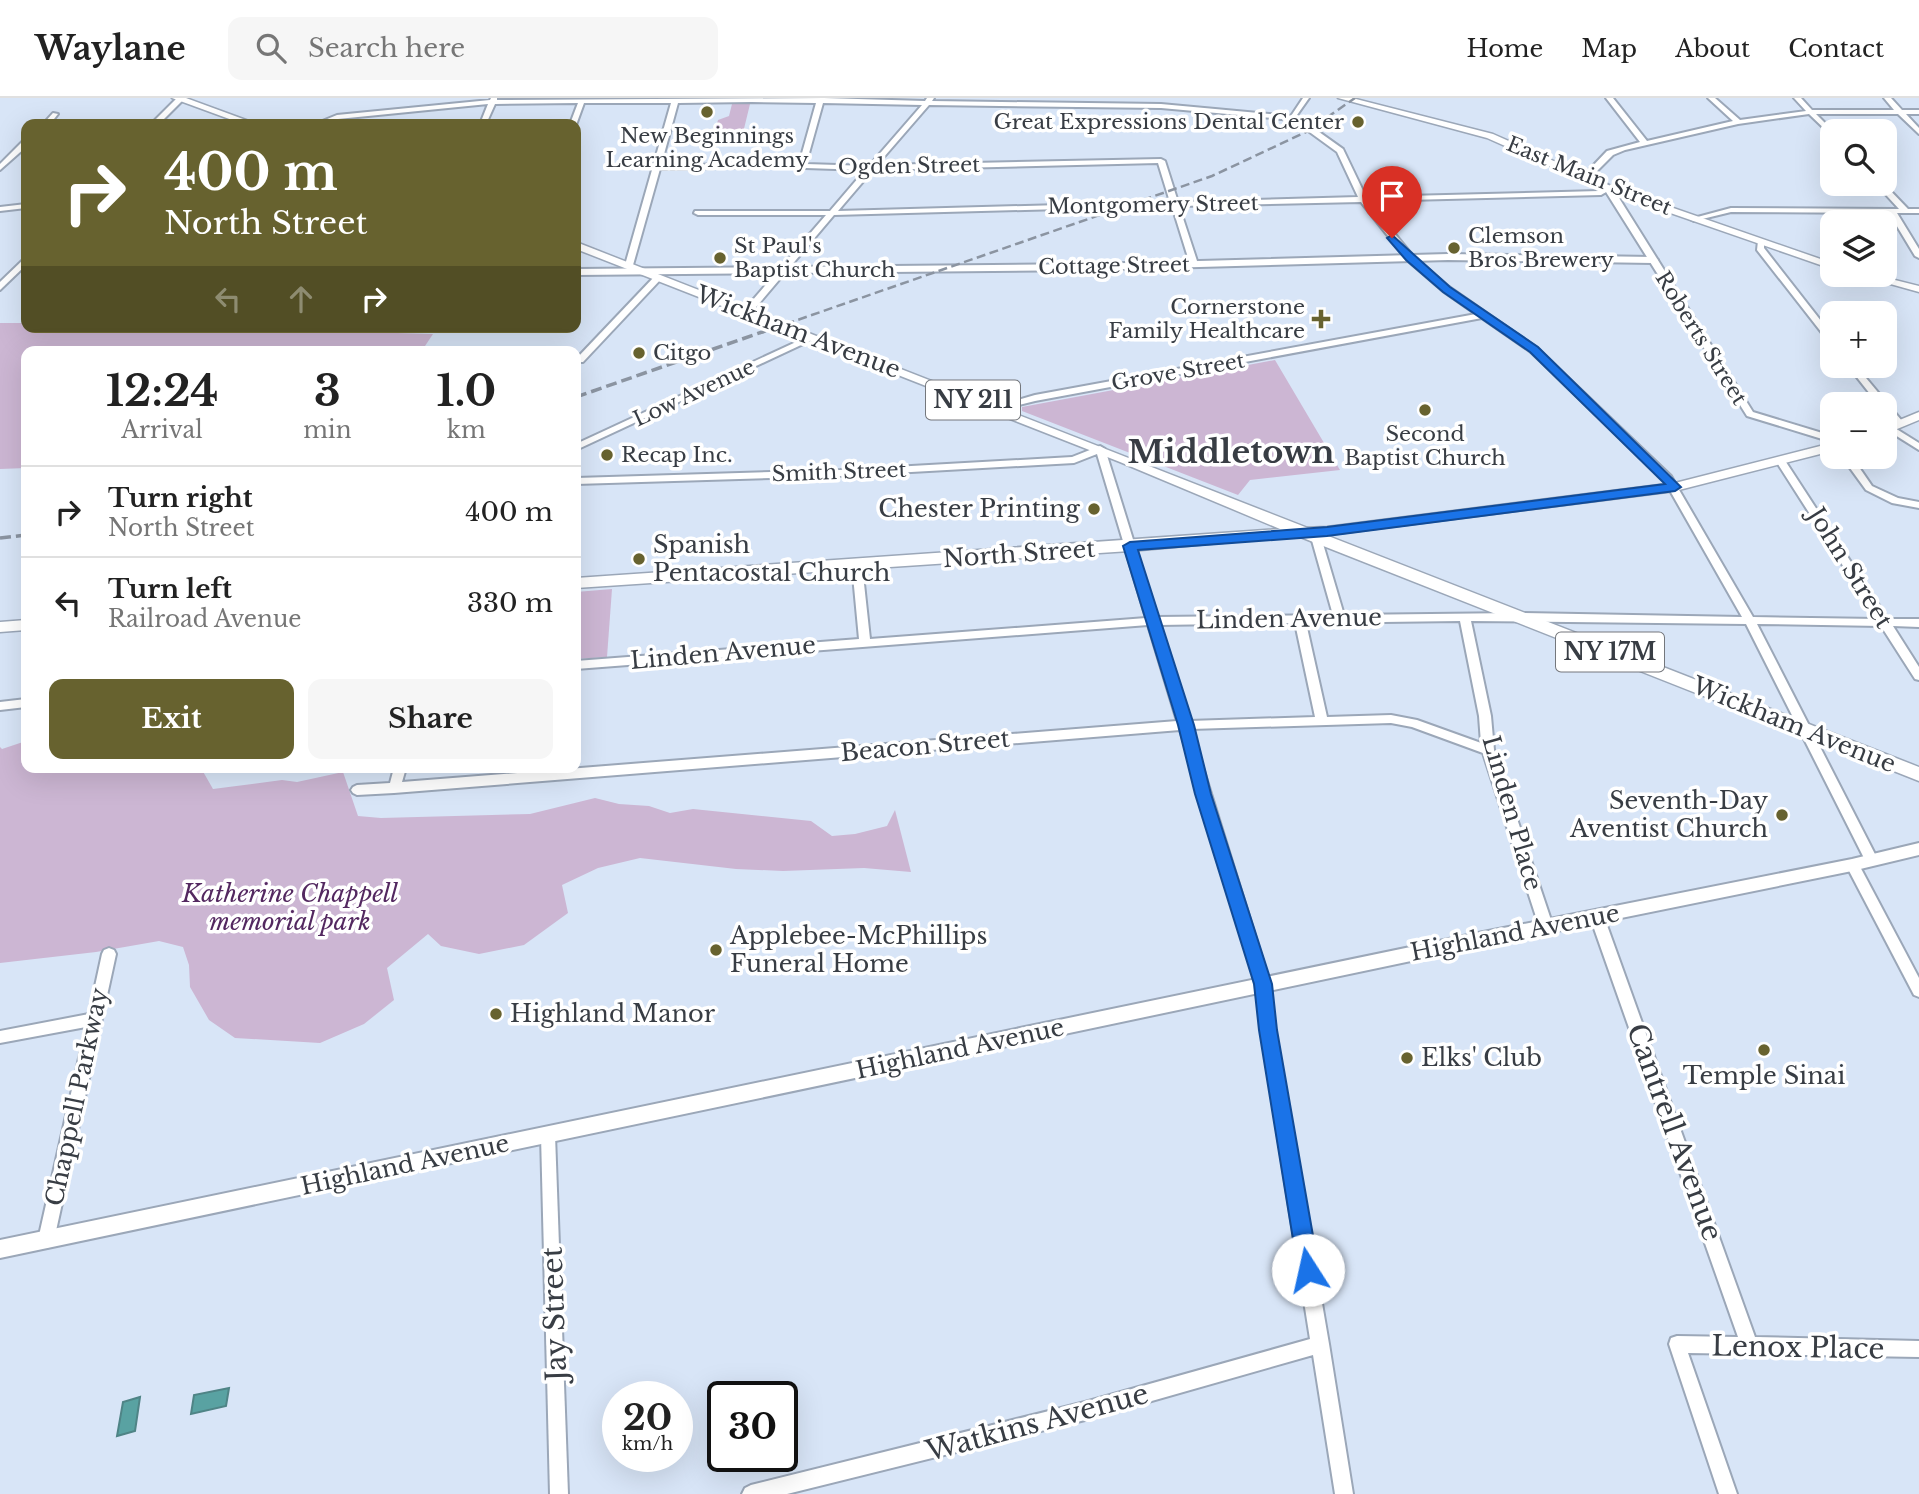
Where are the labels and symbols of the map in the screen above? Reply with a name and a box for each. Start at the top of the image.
marker: New Beginnings Learning Academy [699,104,715,120]
place label: Great Expressions Dental Center [993,109,1344,135]
marker: Great Expressions Dental Center [1350,114,1366,130]
place label: New Beginnings Learning Academy [605,123,809,173]
street label: East Main Street [1503,131,1675,221]
street label: Ogden Street [838,152,980,180]
pin [1362,166,1422,238]
street label: Montgomery Street [1047,190,1259,220]
place label: Clemson Bros Brewery [1468,223,1614,273]
place label: St Paul's Baptist Church [734,233,895,283]
marker: Clemson Bros Brewery [1446,240,1462,256]
marker: St Paul's Baptist Church [712,250,728,266]
street label: Cottage Street [1038,252,1190,280]
street label: Roberts Street [1650,266,1752,410]
street label: Wickham Avenue [691,279,905,384]
place label: Cornerstone Family Healthcare [1108,294,1305,344]
marker: Cornerstone Family Healthcare [1311,309,1331,329]
place label: Citgo [653,340,711,366]
marker: Citgo [631,345,647,361]
street label: Grove Street [1109,347,1247,397]
street label: Low Avenue [629,354,759,432]
road number: NY 211 [926,380,1020,420]
marker: Second Baptist Church [1417,402,1433,418]
place label: Second Baptist Church [1344,421,1506,471]
district label: Middletown [1127,432,1335,472]
place label: Recap Inc. [621,442,733,468]
marker: Recap Inc. [599,447,615,463]
street label: Smith Street [771,457,907,487]
place label: Chester Printing [878,494,1081,523]
street label: John Street [1800,500,1899,633]
marker: Chester Printing [1086,501,1102,517]
place label: Spanish Pentacostal Church [653,530,890,587]
street label: North Street [942,534,1096,573]
marker: Spanish Pentacostal Church [631,551,647,567]
street label: Linden Avenue [1196,602,1382,635]
street label: Linden Avenue [629,630,817,675]
road number: NY 17M [1556,632,1664,672]
street label: Wickham Avenue [1687,670,1900,779]
street label: Beacon Street [839,724,1011,767]
street label: Linden Place [1477,732,1548,894]
place label: Seventh-Day Aventist Church [1569,786,1769,843]
marker: Seventh-Day Aventist Church [1774,807,1790,823]
park label: Katherine Chappell memorial park [181,879,399,936]
street label: Highland Avenue [1408,898,1622,967]
place label: Applebee-McPhillips Funeral Home [729,921,987,978]
marker: Applebee-McPhillips Funeral Home [708,942,724,958]
street label: Chappell Parkway [39,985,114,1208]
place label: Highland Manor [510,999,716,1028]
marker: Highland Manor [488,1006,504,1022]
street label: Highland Avenue [853,1012,1067,1085]
street label: Cantrell Avenue [1619,1019,1730,1246]
marker: Temple Sinai [1756,1042,1772,1058]
place label: Elks' Club [1421,1043,1542,1072]
marker: Elks' Club [1399,1050,1415,1066]
place label: Temple Sinai [1683,1061,1845,1090]
street label: Highland Avenue [298,1128,512,1201]
position arrow [1271,1233,1345,1307]
street label: Jay Street [535,1246,574,1386]
street label: Lenox Place [1711,1328,1885,1367]
street label: Watkins Avenue [921,1376,1152,1469]
speed limit sign: 30 [707,1381,798,1472]

